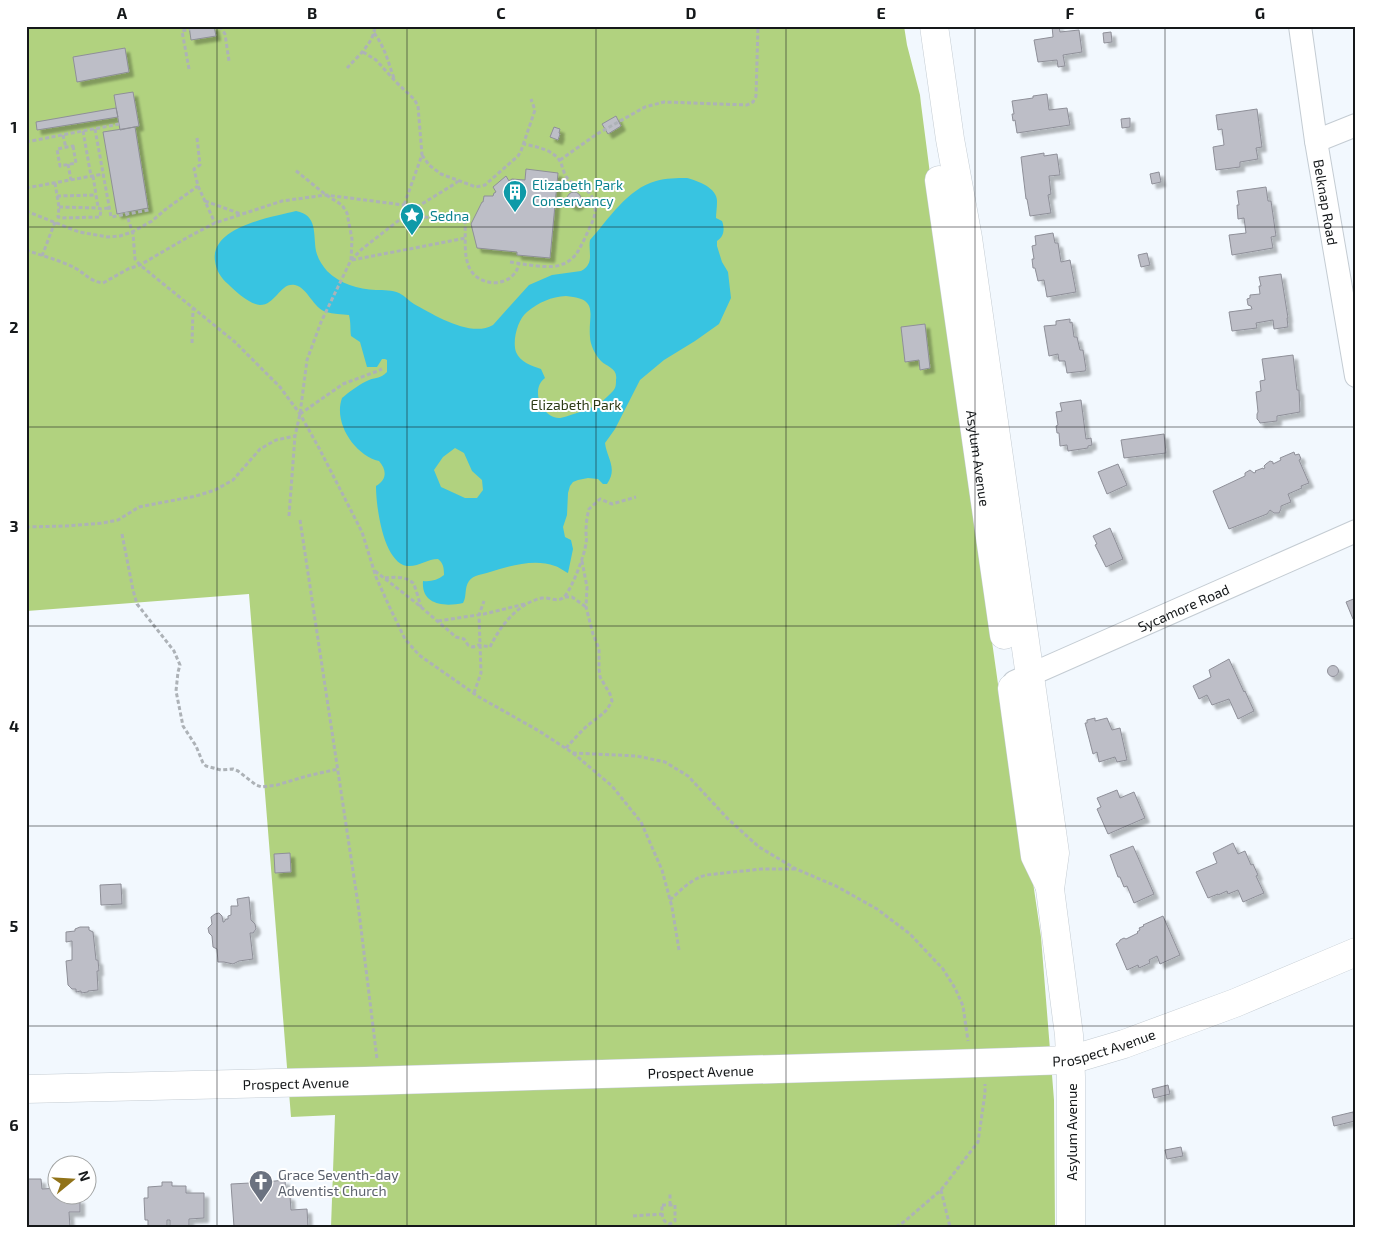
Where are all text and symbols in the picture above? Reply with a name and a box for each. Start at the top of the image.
text: A [117,3,128,22]
text: B [307,3,317,22]
text: C [496,3,506,22]
text: D [686,3,697,22]
text: E [876,3,886,22]
text: F [1066,3,1075,22]
text: G [1255,3,1265,22]
text: 1 [11,117,17,136]
street label: Belknap Road [1311,158,1342,246]
place label: Elizabeth Park Conservancy [532,176,623,209]
building icon: Elizabeth Park Conservancy [502,179,528,213]
place icon: Sedna [399,202,425,236]
place label: Sedna [430,207,469,224]
text: 2 [9,317,19,336]
park label: Elizabeth Park [530,396,622,413]
street label: Asylum Avenue [963,409,994,508]
text: 3 [9,516,19,535]
street label: Sycamore Road [1135,580,1232,635]
text: 4 [9,716,19,735]
text: 5 [10,916,19,935]
street label: Prospect Avenue [1052,1025,1157,1069]
street label: Prospect Avenue [647,1061,754,1081]
street label: Prospect Avenue [243,1073,349,1092]
street label: Asylum Avenue [1063,1083,1080,1181]
text: 6 [9,1115,19,1134]
north arrow [48,1156,98,1206]
place label: Grace Seventh-day Adventist Church [278,1166,399,1199]
text: N [75,1168,94,1183]
church icon: Grace Seventh-day Adventist Church [248,1169,274,1203]

